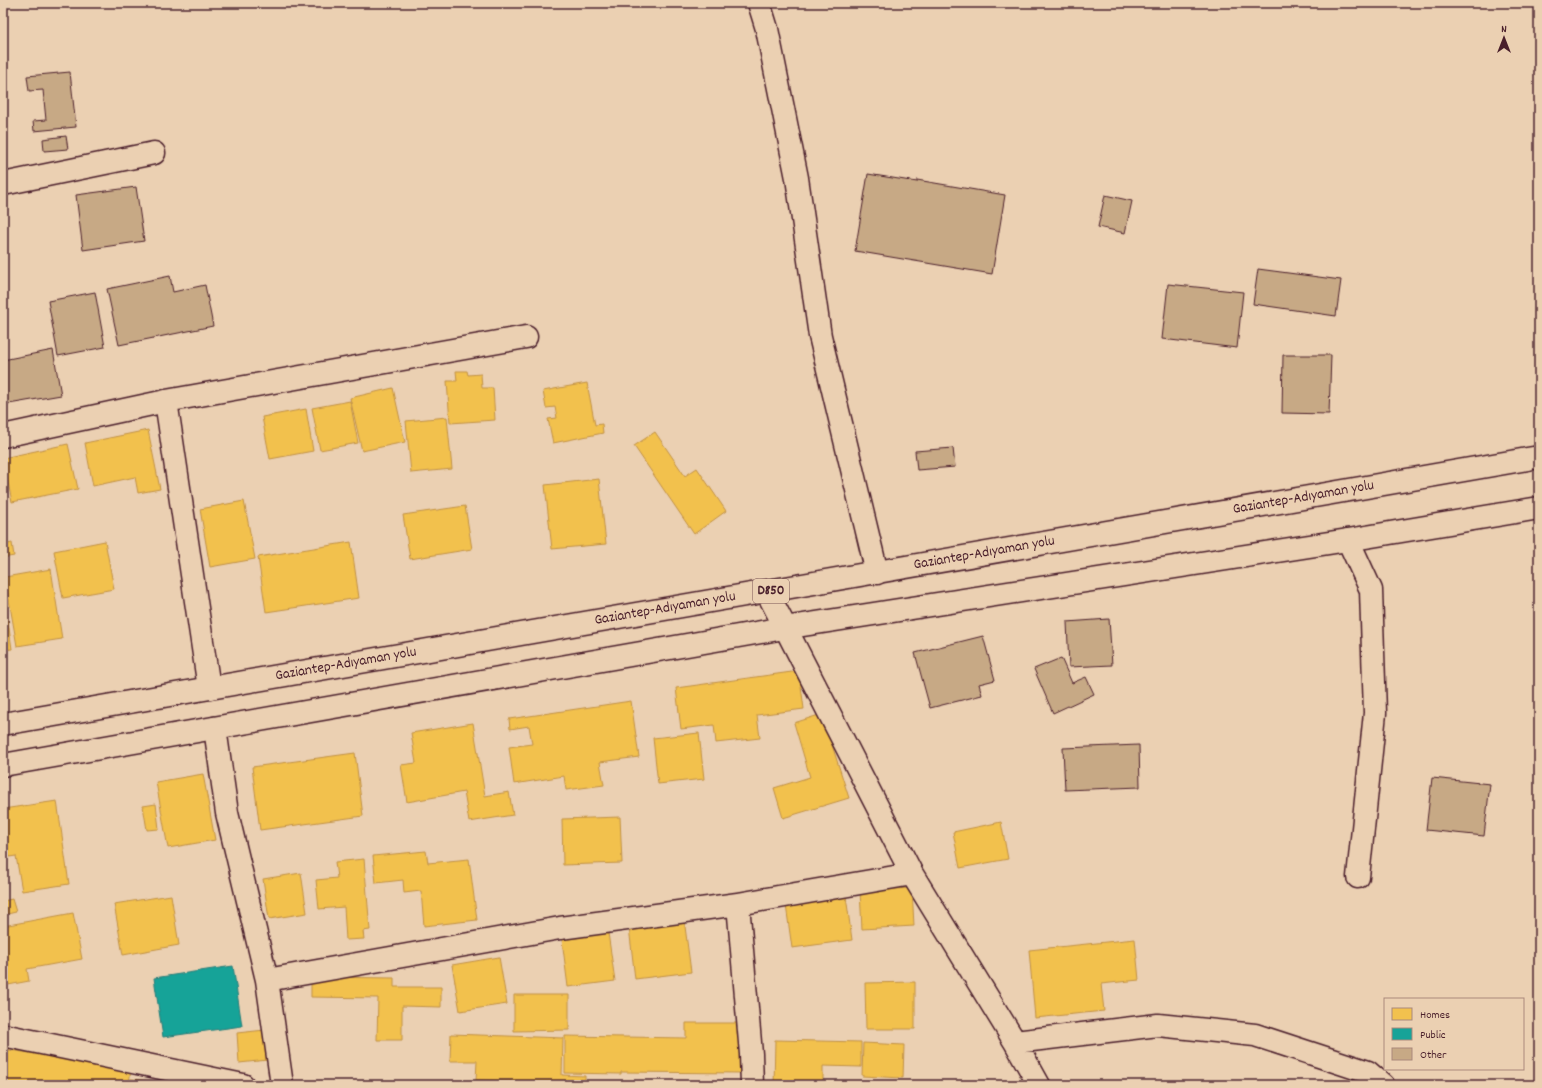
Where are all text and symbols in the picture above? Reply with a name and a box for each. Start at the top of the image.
north arrow [1484,18,1524,58]
text: N [1501,22,1507,38]
street label: Gaziantep-Adıyaman yolu [1231,475,1376,521]
street label: Gaziantep-Adıyaman yolu [912,530,1057,577]
road number: D850 [753,579,789,603]
street label: Gaziantep-Adıyaman yolu [593,586,737,632]
street label: Gaziantep-Adıyaman yolu [274,641,418,687]
legend [1384,998,1524,1070]
text: Homes [1420,1007,1450,1024]
text: Public [1420,1027,1446,1044]
text: Other [1420,1047,1447,1064]

